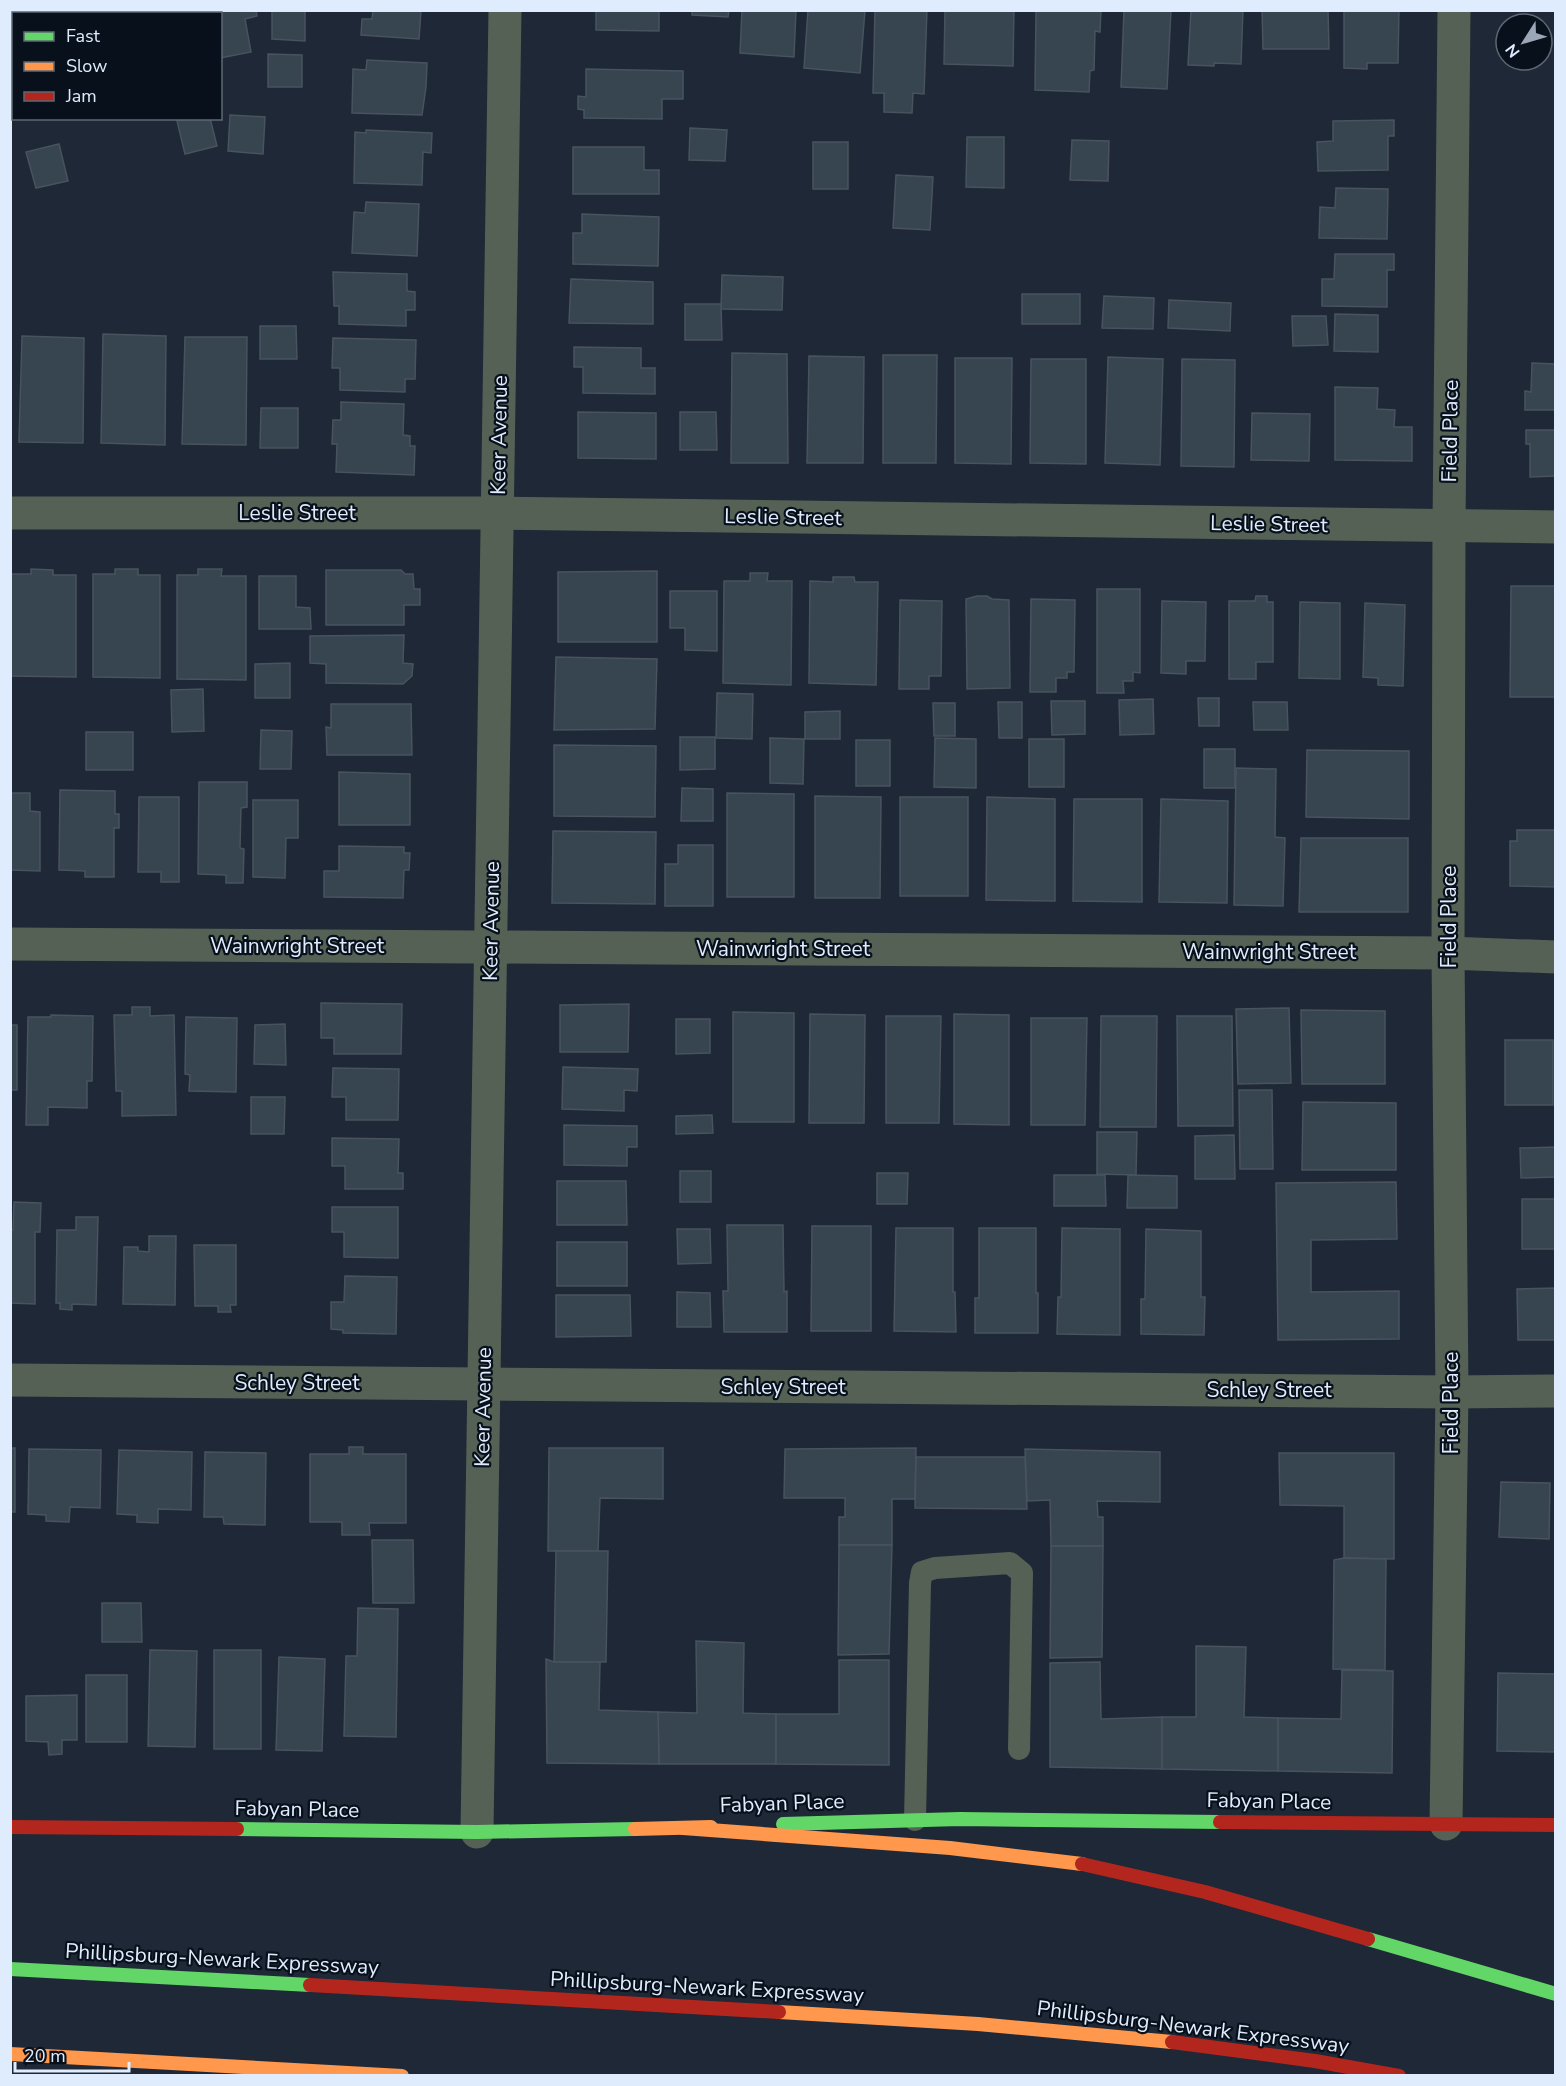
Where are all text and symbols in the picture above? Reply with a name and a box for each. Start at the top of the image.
legend [12,12,222,120]
north arrow [1494,12,1554,72]
text: Fast [66,24,101,48]
text: N [1500,39,1525,62]
text: Slow [66,54,107,78]
text: Jam [65,84,97,108]
street label: Keer Avenue [484,375,514,495]
street label: Field Place [1435,379,1465,483]
street label: Leslie Street [238,499,356,527]
street label: Leslie Street [724,502,843,532]
street label: Leslie Street [1210,509,1329,539]
street label: Keer Avenue [476,861,506,981]
street label: Field Place [1435,866,1463,968]
street label: Wainwright Street [210,932,385,960]
street label: Wainwright Street [696,935,871,963]
street label: Wainwright Street [1182,938,1357,966]
street label: Keer Avenue [468,1347,498,1467]
street label: Field Place [1437,1352,1465,1454]
street label: Schley Street [234,1369,360,1397]
street label: Schley Street [720,1373,846,1401]
street label: Schley Street [1206,1376,1332,1404]
street label: Fabyan Place [1206,1786,1332,1816]
street label: Fabyan Place [719,1787,845,1819]
street label: Fabyan Place [234,1794,360,1824]
street label: Phillipsburg-Newark Expressway [64,1937,380,1981]
street label: Phillipsburg-Newark Expressway [549,1965,865,2009]
street label: Phillipsburg-Newark Expressway [1035,1994,1351,2060]
scale bar [15,2035,129,2073]
text: 20 m [24,2044,66,2068]

